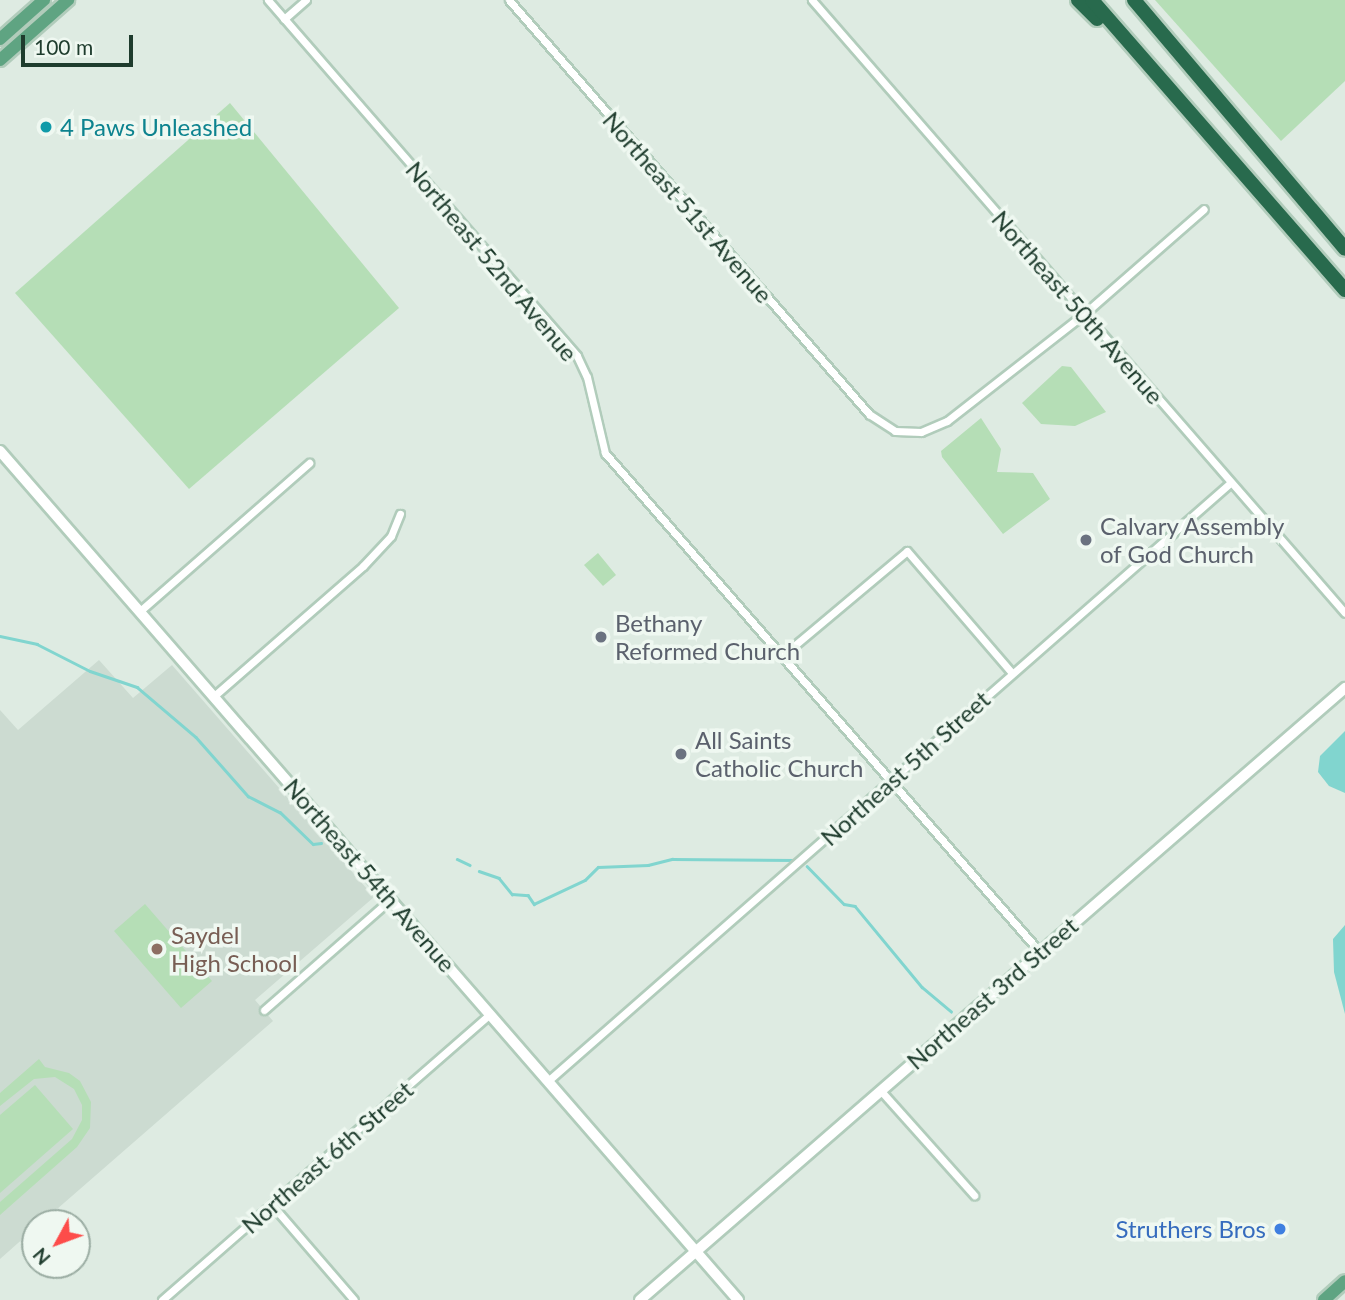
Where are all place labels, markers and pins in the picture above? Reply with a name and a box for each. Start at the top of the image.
place label: 4 Paws Unleashed [60,113,252,141]
marker: 4 Paws Unleashed [38,119,54,135]
place label: Calvary Assembly of God Church [1100,512,1286,568]
marker: Calvary Assembly of God Church [1078,532,1094,548]
place label: Bethany Reformed Church [615,609,800,665]
marker: Bethany Reformed Church [593,629,609,645]
place label: All Saints Catholic Church [695,726,863,782]
marker: All Saints Catholic Church [673,746,689,762]
place label: Saydel High School [171,921,298,977]
marker: Saydel High School [149,941,165,957]
place label: Struthers Bros [1115,1215,1266,1243]
marker: Struthers Bros [1272,1221,1288,1237]

